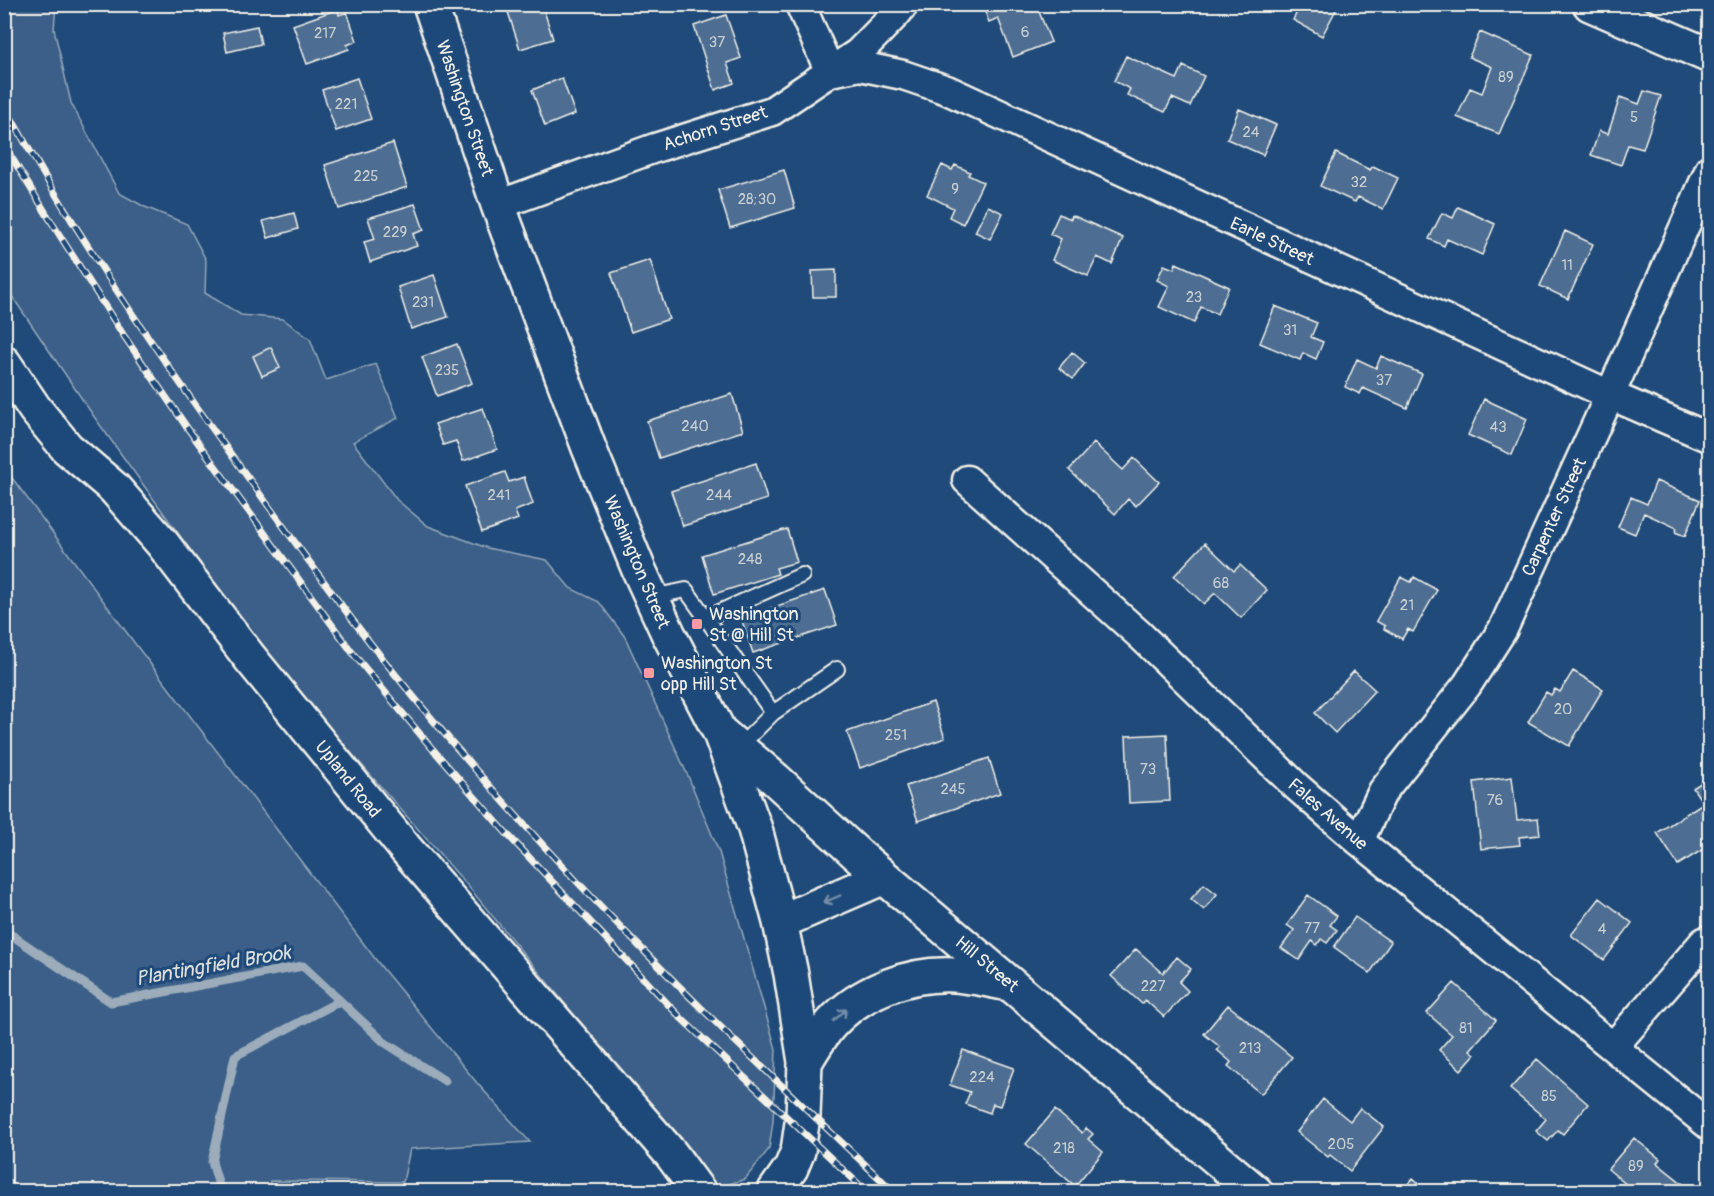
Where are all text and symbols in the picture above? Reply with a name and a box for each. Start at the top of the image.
house number: 6 [1021,23,1029,42]
house number: 217 [314,24,336,43]
house number: 37 [709,33,725,52]
street label: Washington Street [430,37,499,180]
house number: 89 [1498,68,1514,87]
house number: 221 [335,95,357,114]
street label: Achorn Street [660,101,771,156]
house number: 5 [1630,108,1638,127]
house number: 24 [1242,123,1260,142]
house number: 225 [354,167,378,186]
house number: 32 [1351,173,1367,192]
house number: 9 [951,180,959,199]
house number: 28;30 [738,190,776,209]
street label: Earle Street [1226,212,1318,271]
house number: 229 [383,223,407,242]
house number: 11 [1561,256,1573,275]
house number: 23 [1186,288,1202,307]
house number: 231 [412,293,434,312]
house number: 31 [1283,321,1297,340]
house number: 235 [435,361,459,380]
house number: 37 [1376,371,1392,390]
house number: 240 [681,417,709,436]
house number: 43 [1489,418,1507,437]
street label: Carpenter Street [1517,454,1592,580]
house number: 241 [488,486,510,505]
house number: 244 [706,486,732,505]
street label: Washington Street [598,492,675,633]
house number: 248 [738,550,763,569]
house number: 68 [1213,574,1230,593]
house number: 21 [1400,596,1414,615]
place label: Washington St @ Hill St [709,603,799,647]
marker: Washington St @ Hill St [690,617,704,631]
place label: Washington St opp Hill St [661,652,773,696]
marker: Washington St opp Hill St [642,666,656,680]
house number: 20 [1554,700,1572,719]
house number: 251 [885,726,907,745]
street label: Upland Road [309,736,386,823]
house number: 73 [1140,760,1156,779]
street label: Fales Avenue [1283,773,1373,855]
house number: 245 [940,780,966,799]
house number: 76 [1487,791,1503,810]
one-way arrow [823,894,841,905]
house number: 77 [1304,919,1320,938]
house number: 4 [1598,920,1607,939]
street label: Hill Street [950,931,1024,998]
water label: Plantingfield Brook [134,939,294,991]
house number: 227 [1141,977,1165,996]
one-way arrow [832,1009,847,1023]
house number: 81 [1459,1019,1473,1038]
house number: 213 [1239,1039,1261,1058]
house number: 224 [969,1068,995,1087]
house number: 85 [1541,1087,1557,1106]
house number: 205 [1328,1135,1354,1154]
house number: 218 [1053,1139,1075,1158]
house number: 89 [1628,1157,1644,1176]

